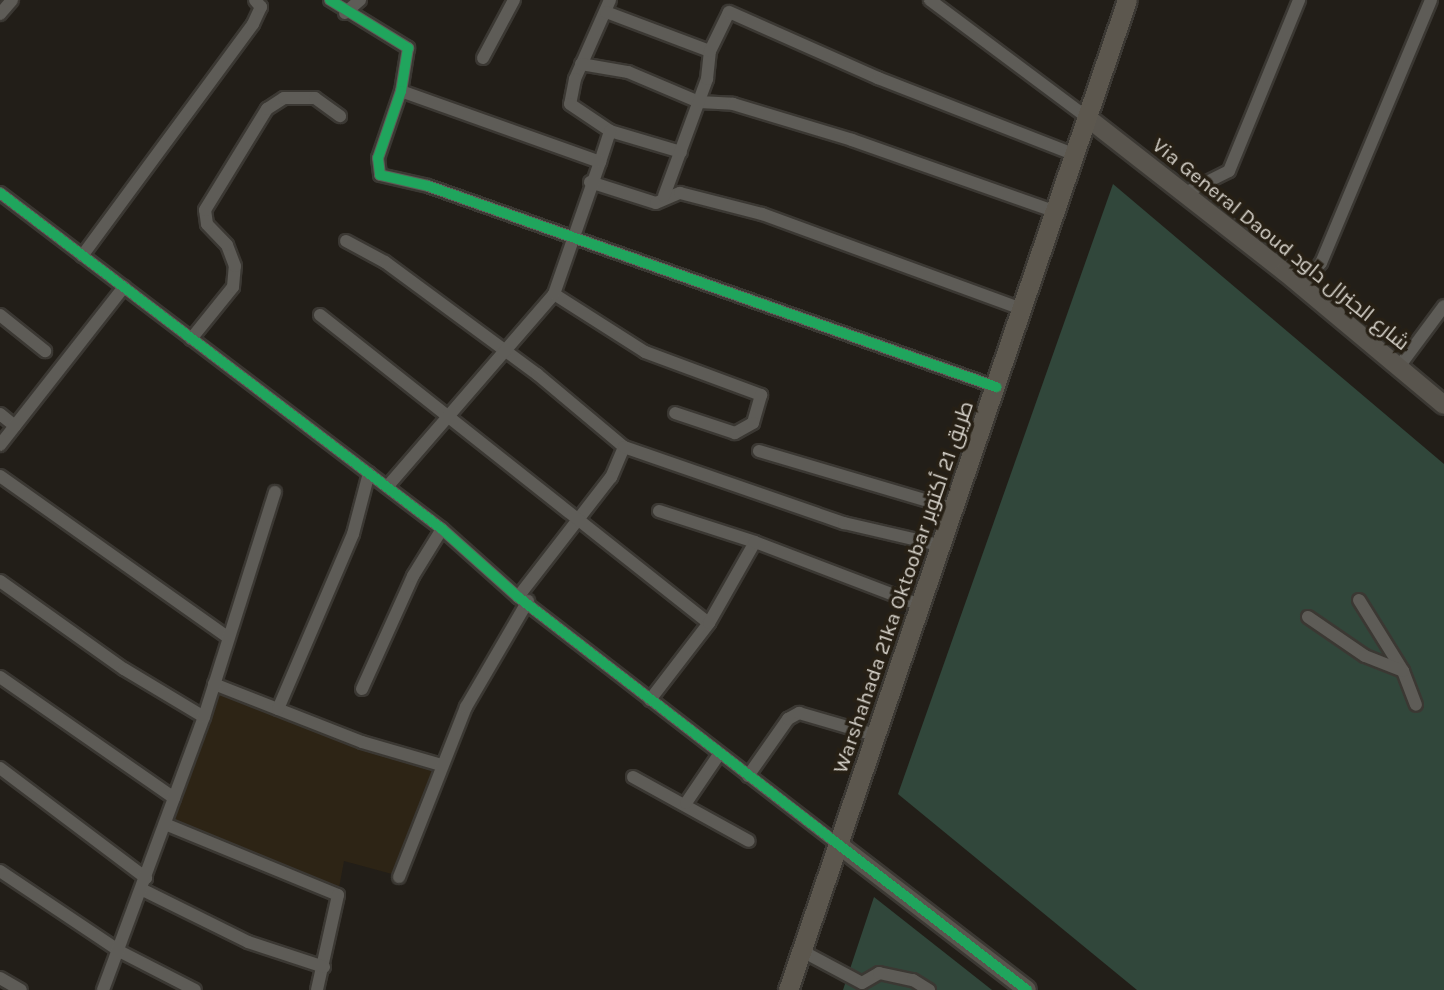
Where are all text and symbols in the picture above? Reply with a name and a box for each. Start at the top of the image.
street label: Via General Daoud شارع الجنرال داود [1147,132,1415,356]
street label: Warshahada 21ka Oktoobar طريق 21 أكتوبر [827,398,979,776]

